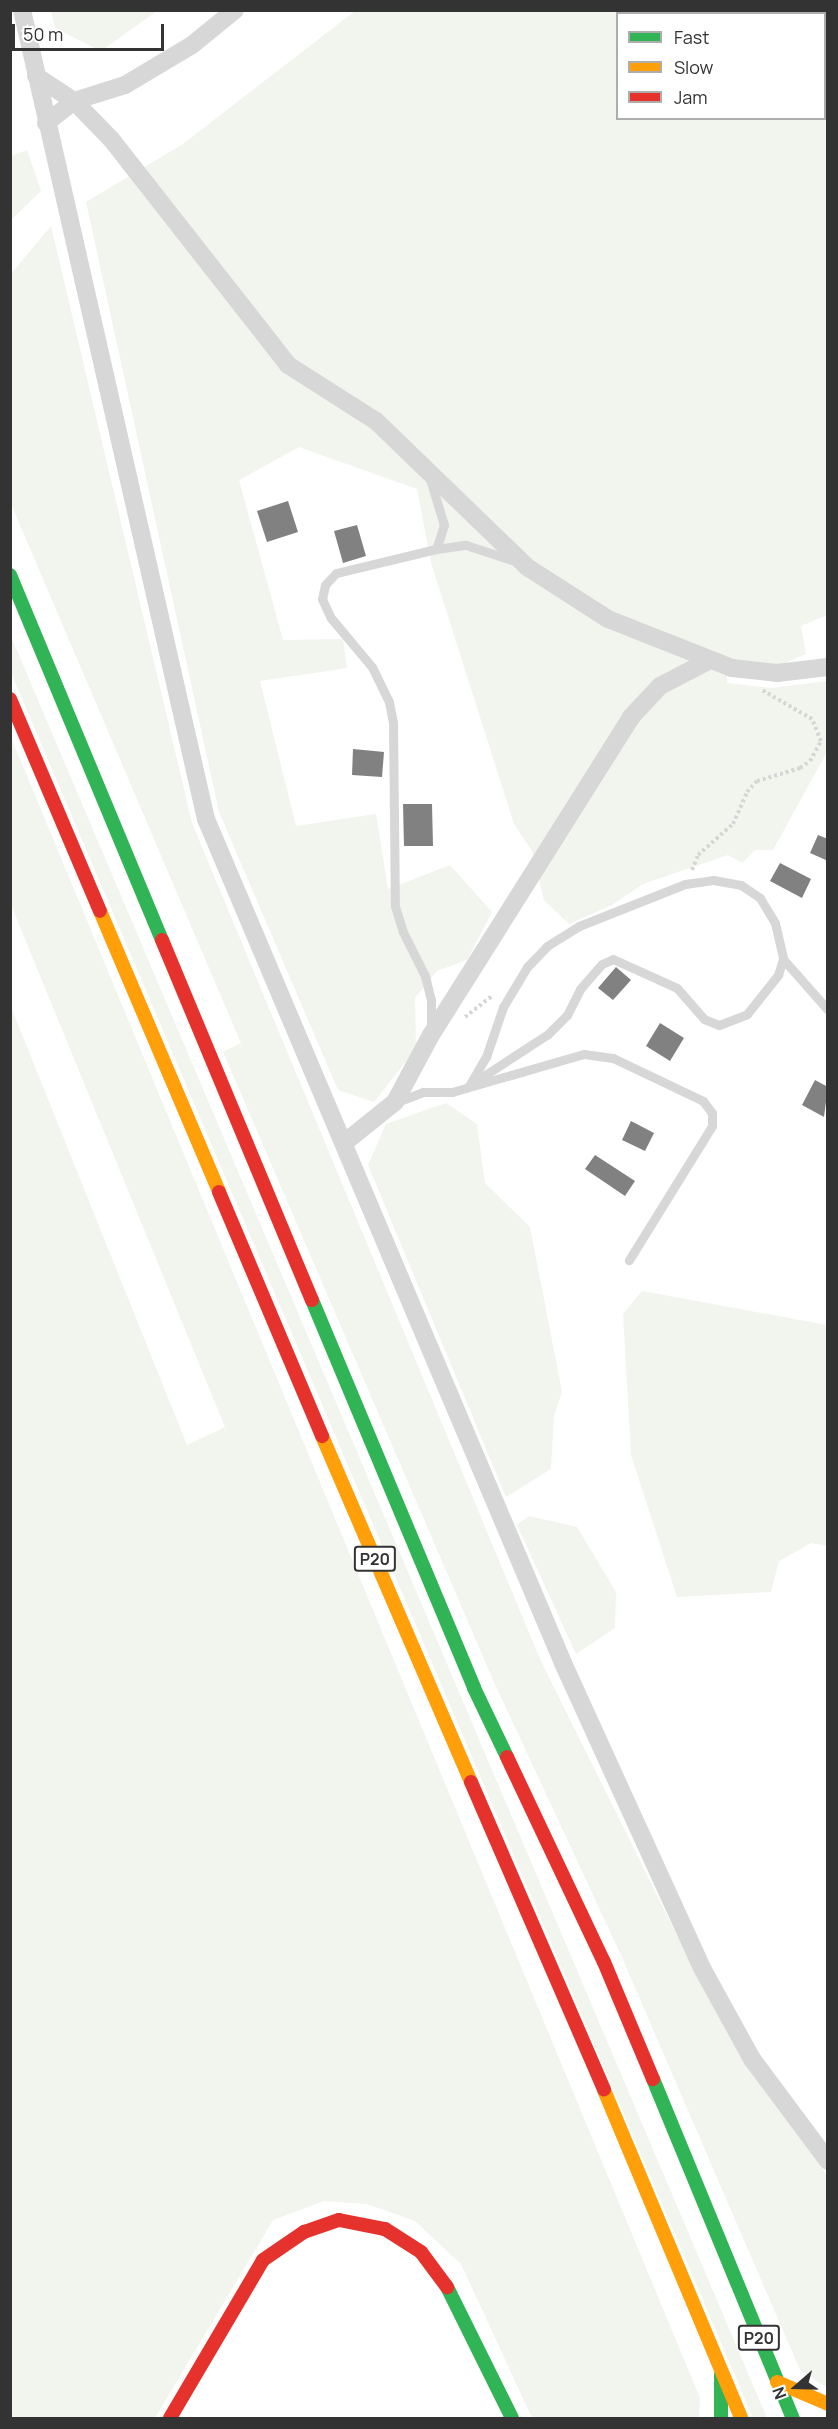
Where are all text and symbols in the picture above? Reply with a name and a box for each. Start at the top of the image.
scale bar [15,12,166,50]
legend [616,12,826,120]
text: 50 m [23,22,63,46]
text: Fast [674,25,709,49]
text: Slow [674,55,713,79]
text: Jam [674,85,708,109]
road number: Р20 [352,1546,398,1572]
road number: Р20 [736,2325,782,2351]
north arrow [766,2357,826,2417]
text: N [767,2384,791,2402]

